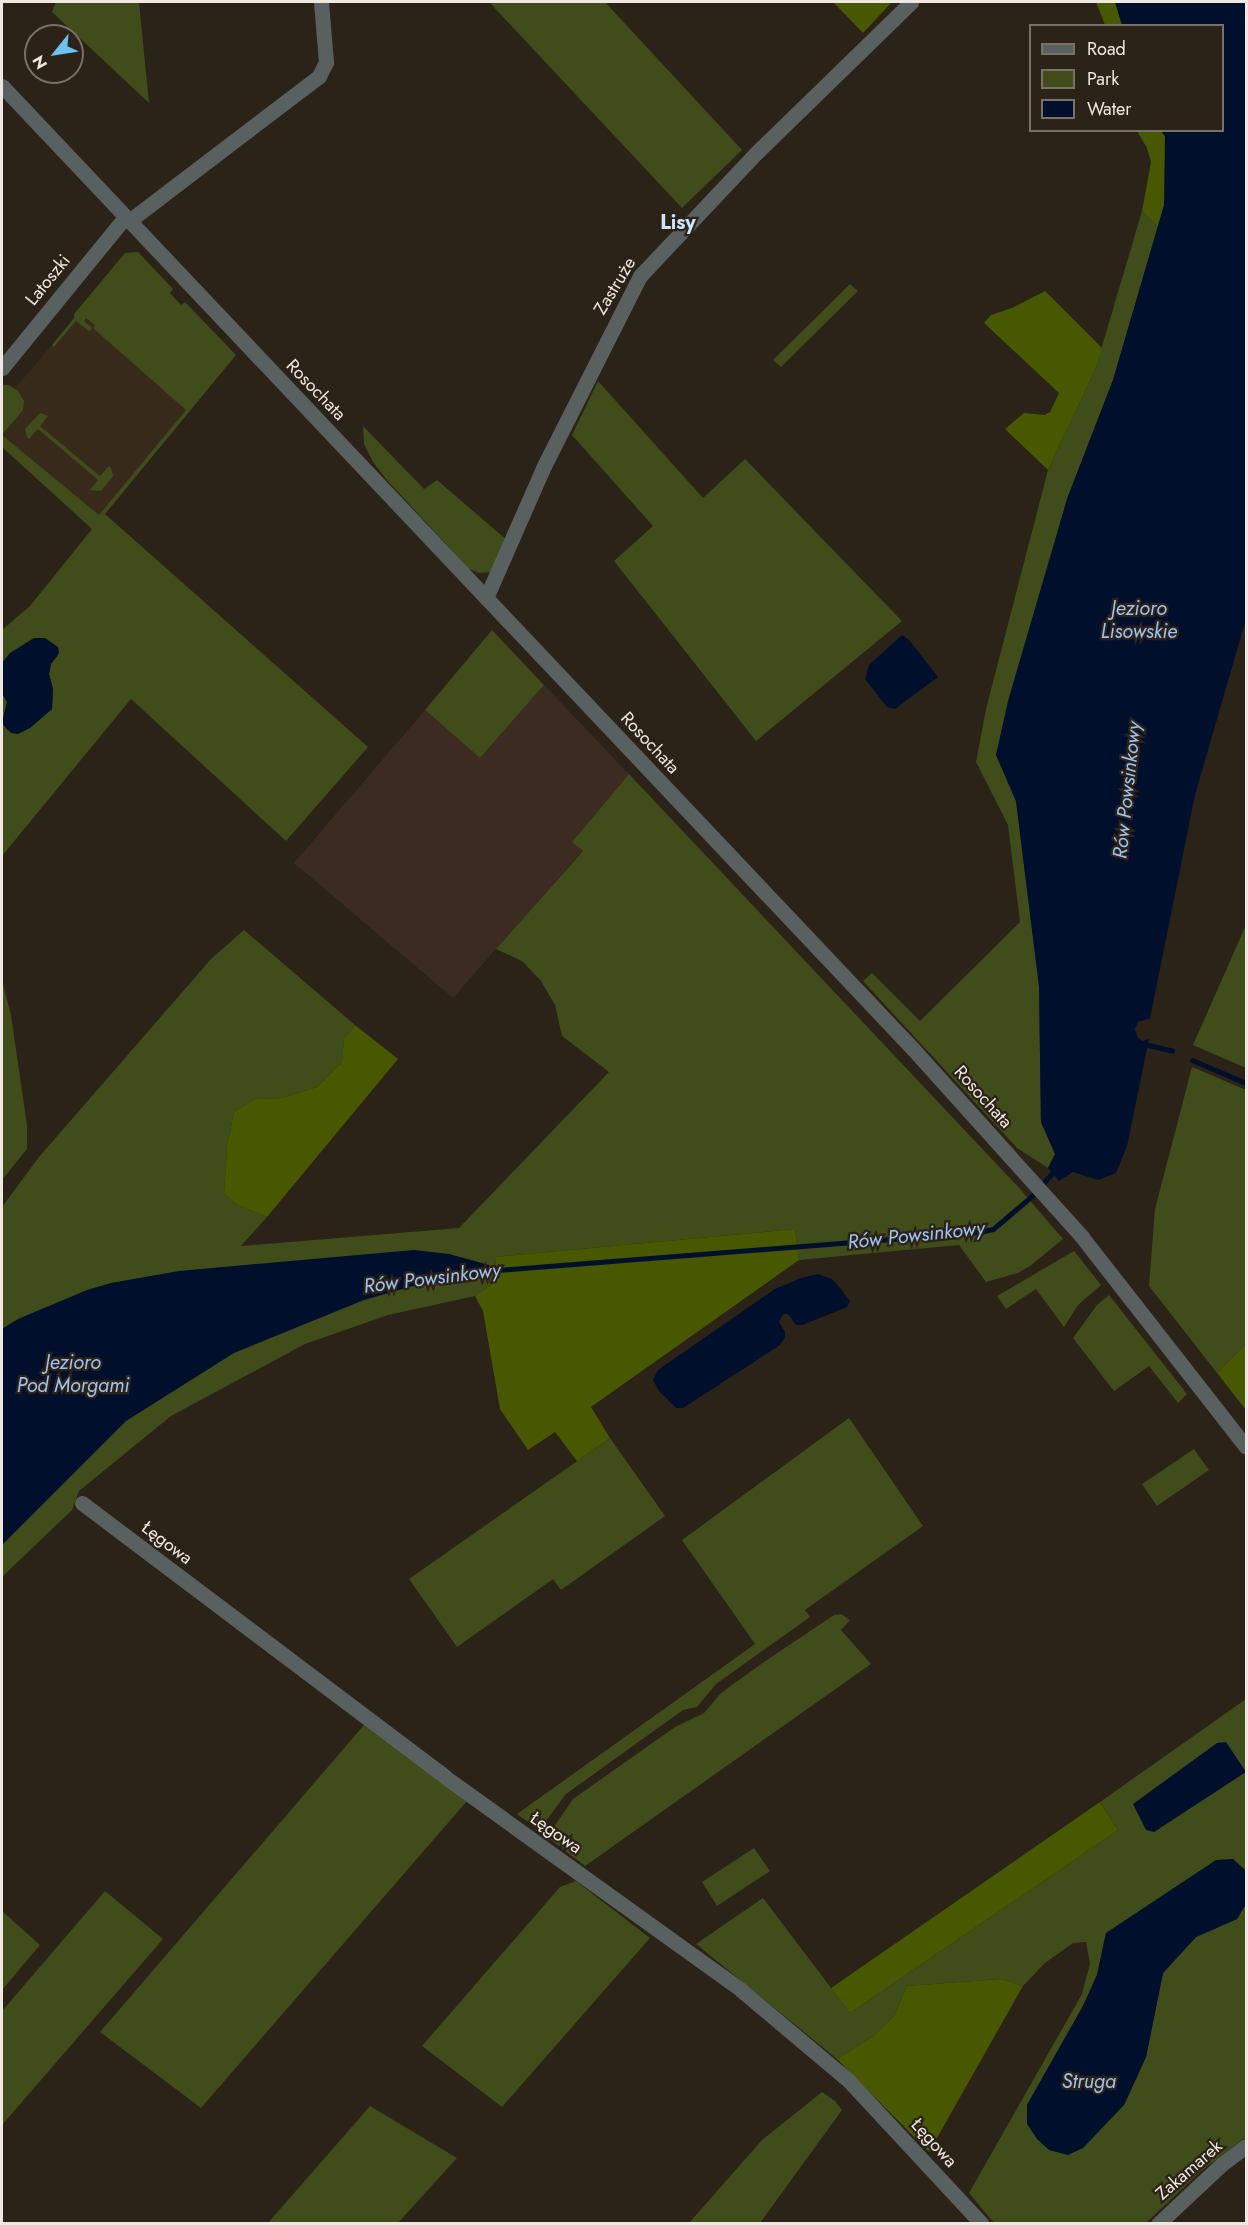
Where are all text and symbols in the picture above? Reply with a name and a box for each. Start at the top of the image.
north arrow [24,24,84,84]
legend [1029,24,1224,132]
text: Road [1087,36,1126,62]
text: N [27,51,53,74]
text: Park [1087,66,1119,92]
text: Water [1087,96,1131,122]
district label: Lisy [660,210,696,234]
street label: Latoszki [21,250,75,310]
street label: Zastruże [589,253,641,319]
street label: Rosochata [282,355,350,425]
water label: Jezioro Lisowskie [1101,596,1177,643]
street label: Rosochata [616,708,684,778]
water label: Rów Powsinkowy [1108,720,1146,860]
street label: Rosochata [949,1061,1017,1133]
water label: Rów Powsinkowy [846,1216,986,1254]
water label: Rów Powsinkowy [362,1258,502,1298]
water label: Jezioro Pod Morgami [17,1350,129,1397]
street label: Łęgowa [137,1517,197,1569]
street label: Łęgowa [526,1807,586,1859]
water label: Struga [1062,2069,1116,2093]
street label: Łęgowa [907,2114,961,2172]
street label: Zakamarek [1151,2135,1227,2205]

